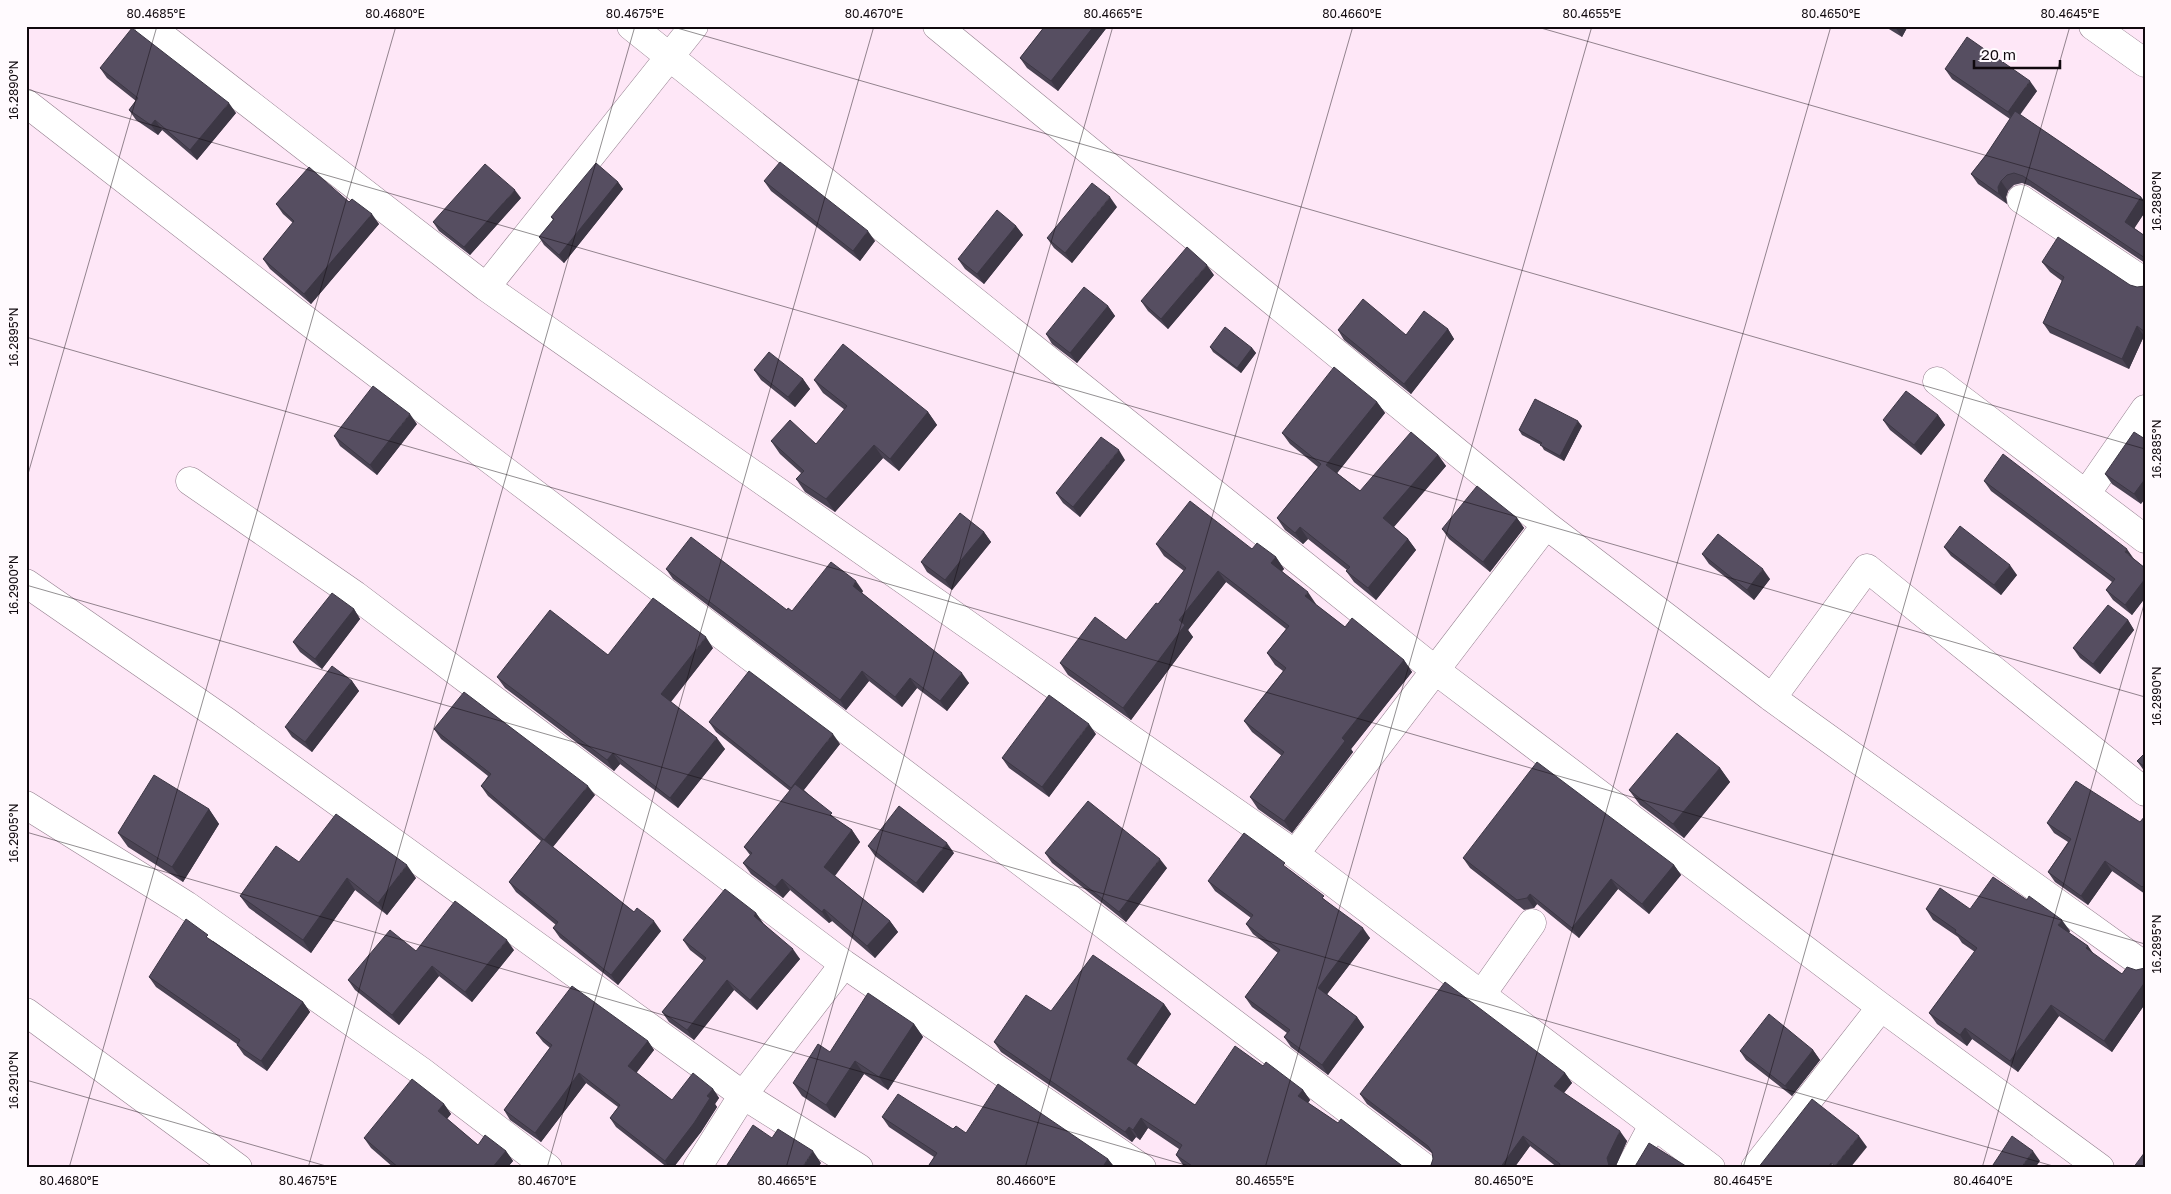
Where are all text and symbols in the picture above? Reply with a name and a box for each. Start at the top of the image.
text: 80.4685°E [126,6,186,21]
text: 80.4680°E [365,6,425,21]
text: 80.4675°E [606,6,664,21]
text: 80.4670°E [845,6,903,21]
text: 80.4665°E [1083,6,1143,21]
text: 80.4660°E [1322,6,1382,21]
text: 80.4655°E [1563,6,1621,21]
text: 80.4650°E [1801,6,1861,21]
text: 80.4645°E [2040,6,2100,21]
scale bar [1974,38,2060,70]
text: 20 m [1981,45,2016,63]
text: 16.2890°N [6,60,21,120]
text: 16.2880°N [2149,171,2164,231]
text: 16.2895°N [6,308,21,366]
text: 16.2885°N [2149,419,2164,479]
text: 16.2900°N [6,555,21,615]
text: 16.2890°N [2149,666,2164,726]
text: 16.2905°N [6,803,21,863]
text: 16.2895°N [2149,915,2164,973]
text: 16.2910°N [6,1051,21,1109]
text: 80.4680°E [39,1173,99,1188]
text: 80.4675°E [279,1173,337,1188]
text: 80.4670°E [518,1173,576,1188]
text: 80.4665°E [757,1173,817,1188]
text: 80.4660°E [996,1173,1056,1188]
text: 80.4655°E [1236,1173,1294,1188]
text: 80.4650°E [1474,1173,1534,1188]
text: 80.4645°E [1713,1173,1773,1188]
text: 80.4640°E [1953,1173,2013,1188]

